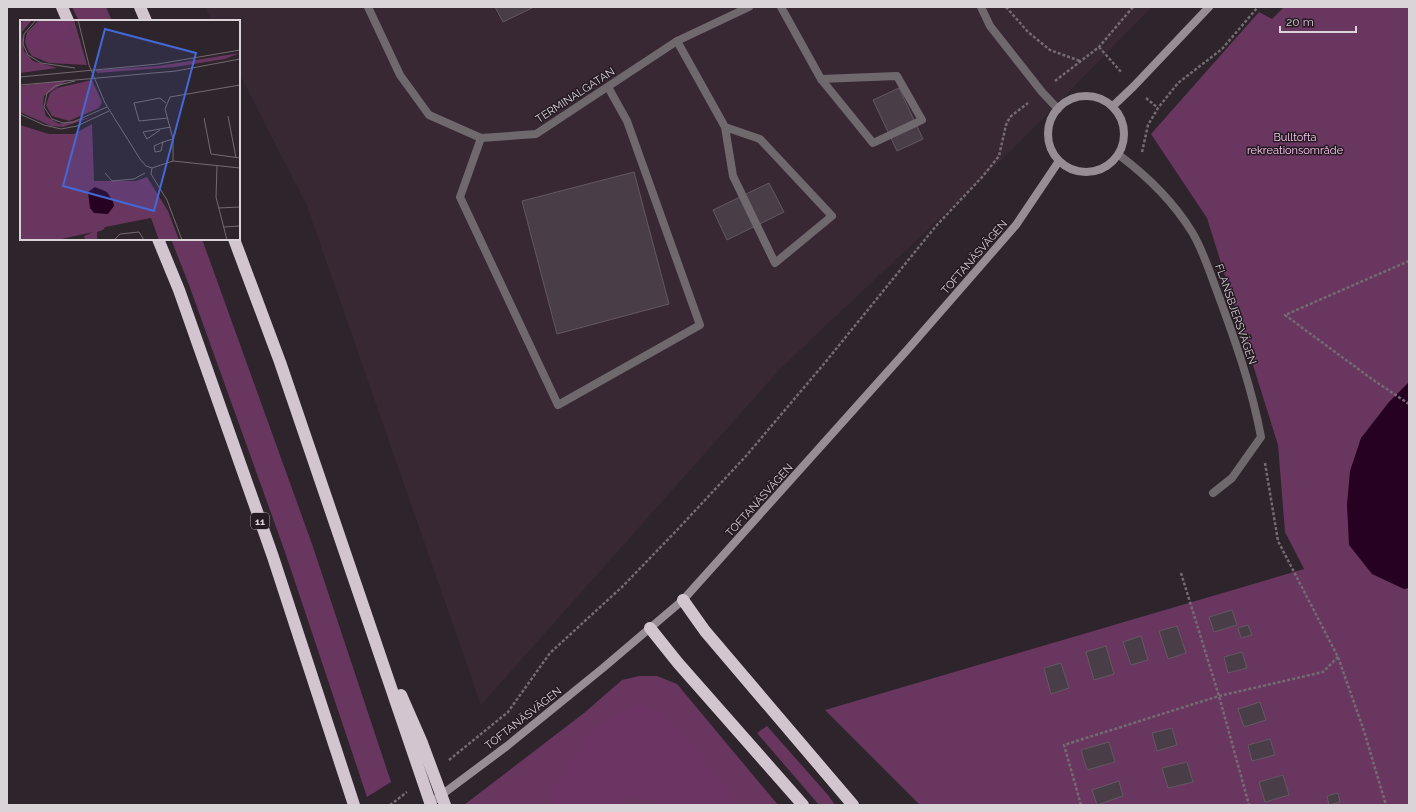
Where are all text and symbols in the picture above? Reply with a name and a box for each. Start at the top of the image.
scale bar [1280,8,1356,34]
text: 20 m [1286,15,1314,29]
inset map [20,20,240,240]
street label: TERMINALGATAN [533,65,617,126]
park label: Bulltofta rekreationsområde [1247,131,1344,157]
street label: TOFTANÄSVÄGEN [939,218,1010,297]
street label: FLANSBJERSVÄGEN [1212,262,1259,366]
street label: TOFTANÄSVÄGEN [723,461,796,540]
road number: 11 [251,513,269,529]
street label: TOFTANÄSVÄGEN [482,684,564,752]

